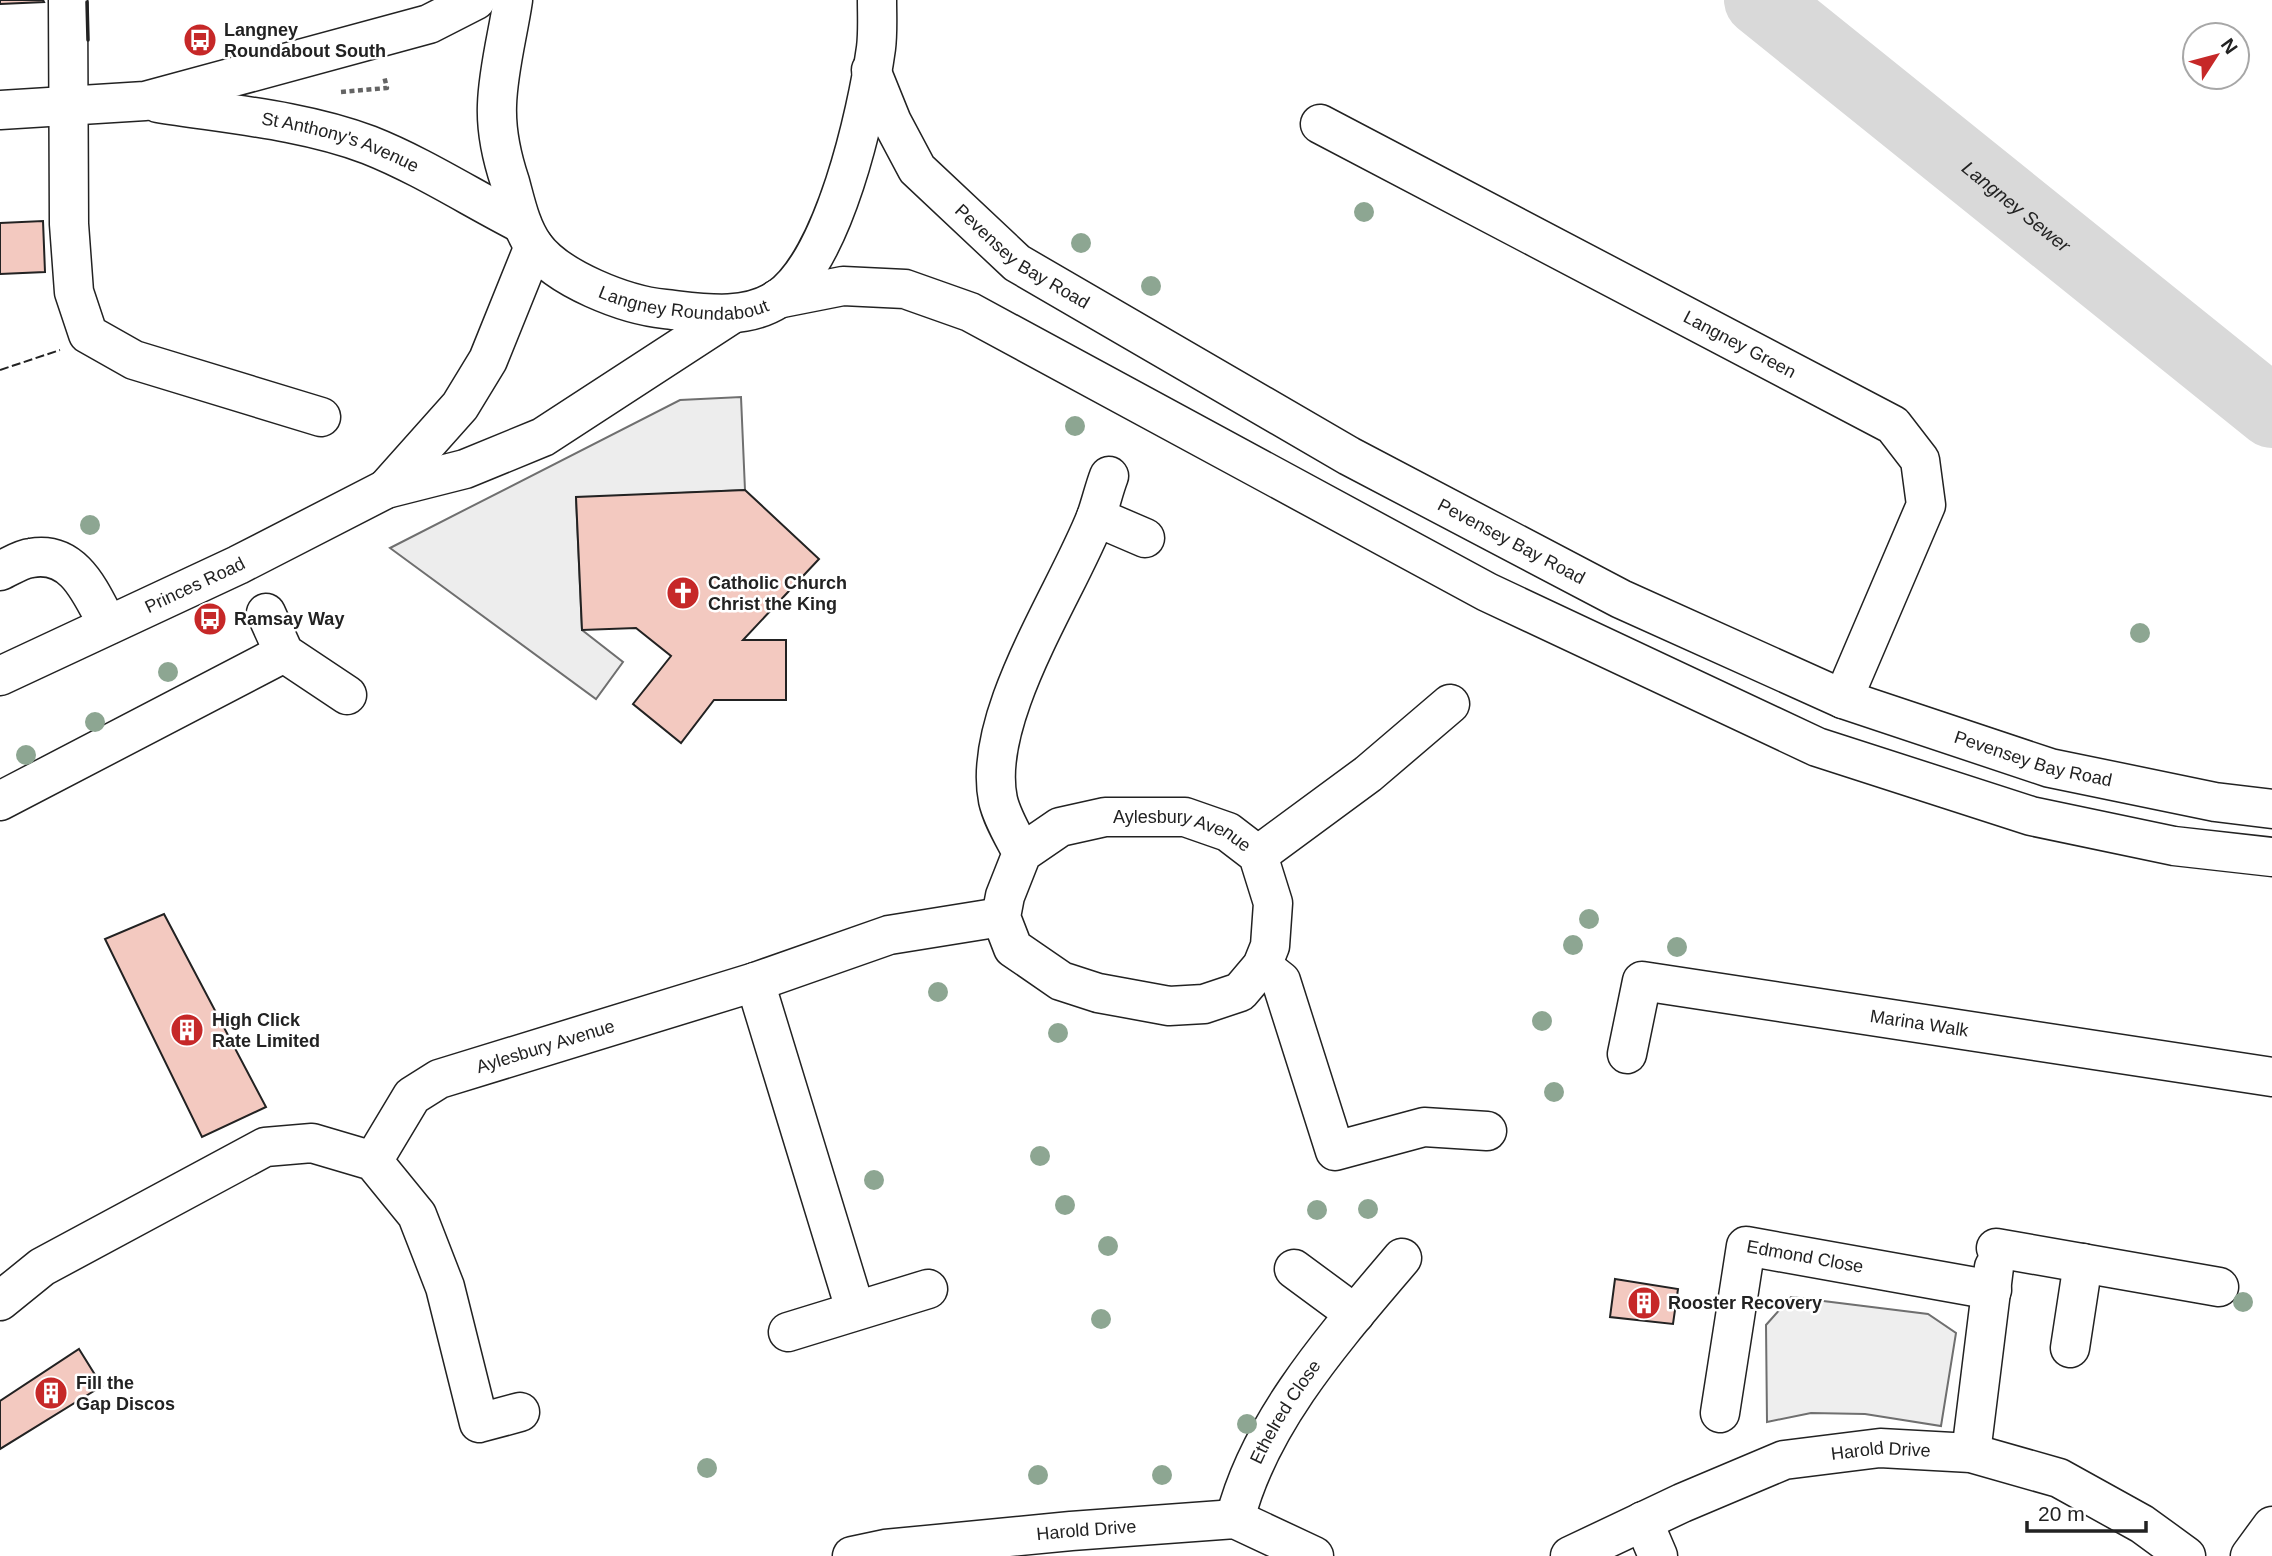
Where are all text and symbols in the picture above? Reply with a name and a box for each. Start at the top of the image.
place label: Langney Roundabout South [224,20,386,61]
bus stop icon: Langney Roundabout South [181,21,219,59]
north arrow [2181,21,2251,91]
text: N [2217,35,2242,58]
street label: St Anthony's Avenue [260,108,422,176]
water label: Langney Sewer [1958,157,2075,256]
street label: Pevensey Bay Road [951,200,1093,313]
street label: Langney Roundabout [596,282,772,324]
street label: Langney Green [1680,307,1799,382]
street label: Pevensey Bay Road [1434,495,1588,588]
street label: Princes Road [142,553,248,617]
place label: Catholic Church Christ the King [708,573,847,614]
church icon: Catholic Church Christ the King [664,574,702,612]
bus stop icon: Ramsay Way [191,600,229,638]
place label: Ramsay Way [234,609,344,629]
street label: Pevensey Bay Road [1952,727,2114,791]
street label: Aylesbury Avenue [1113,807,1255,856]
street label: Marina Walk [1869,1006,1971,1041]
place label: High Click Rate Limited [212,1010,320,1051]
building icon: High Click Rate Limited [168,1011,206,1049]
street label: Aylesbury Avenue [474,1016,617,1077]
street label: Edmond Close [1745,1236,1865,1277]
building icon: Rooster Recovery [1625,1284,1663,1322]
place label: Rooster Recovery [1668,1293,1822,1313]
street label: Ethelred Close [1246,1356,1325,1467]
place label: Fill the Gap Discos [76,1373,175,1414]
building icon: Fill the Gap Discos [32,1374,70,1412]
street label: Harold Drive [1830,1438,1931,1464]
scale bar [2027,1490,2146,1534]
text: 20 m [2038,1502,2085,1525]
street label: Harold Drive [1036,1516,1137,1544]

